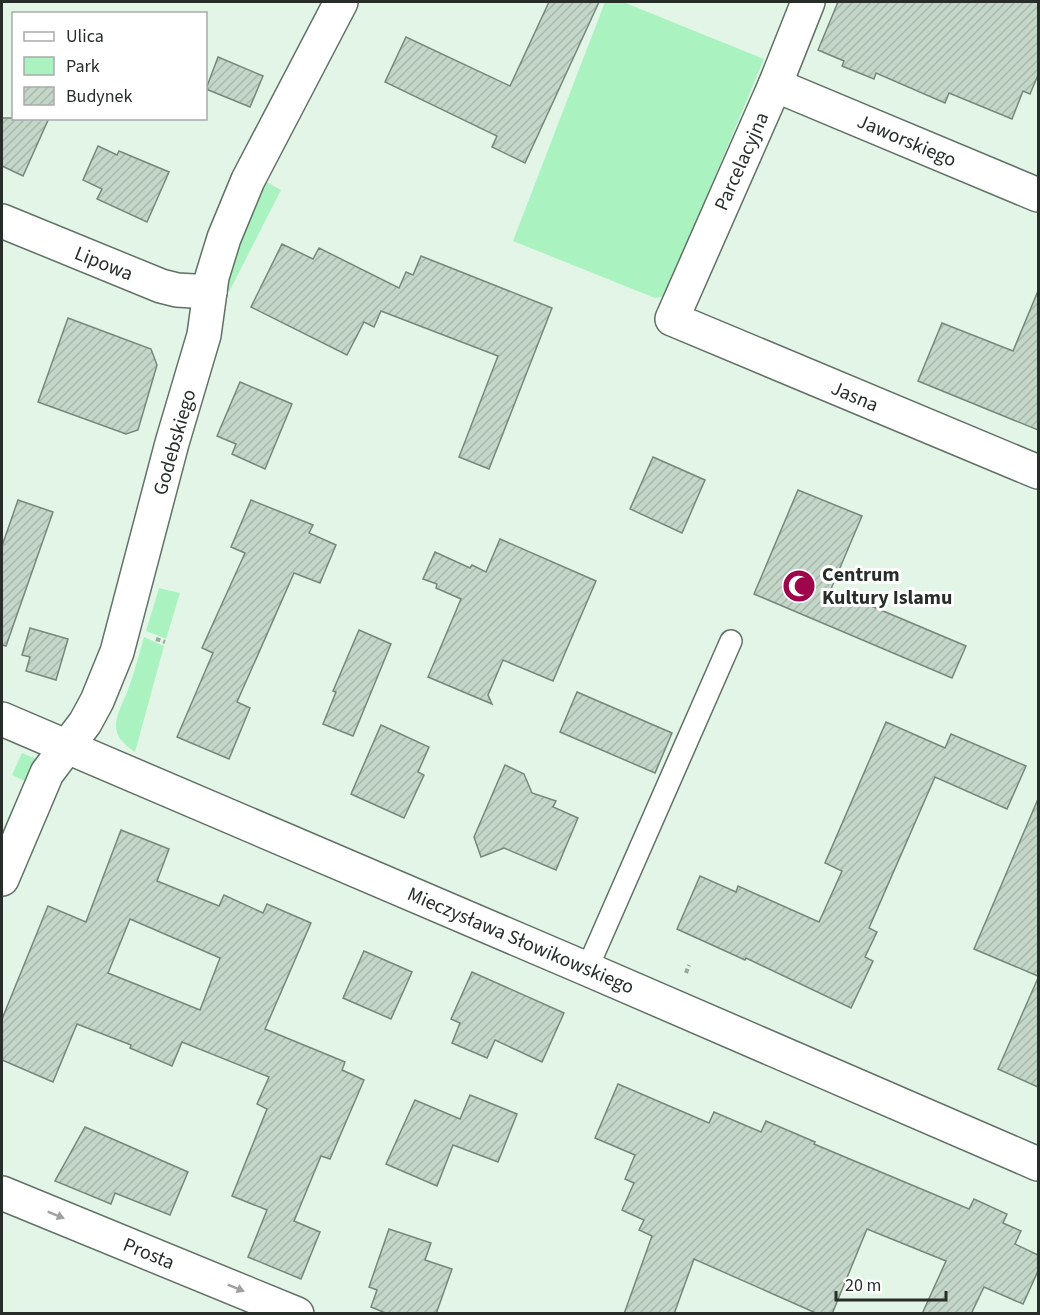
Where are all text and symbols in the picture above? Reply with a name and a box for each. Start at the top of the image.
legend [12,12,207,120]
text: Ulica [66,24,104,49]
text: Park [66,54,100,79]
text: Budynek [66,84,133,109]
street label: Jaworskiego [853,107,961,174]
street label: Parcelacyjna [708,108,776,215]
street label: Lipowa [70,240,137,288]
street label: Jasna [827,374,883,419]
street label: Godebskiego [147,386,203,498]
place label: Centrum Kultury Islamu [822,561,952,612]
mosque icon: Centrum Kultury Islamu [781,568,817,604]
street label: Mieczysława Słowikowskiego [403,880,638,1001]
one-way arrow [47,1210,65,1220]
street label: Prosta [119,1231,179,1277]
scale bar [836,1264,946,1302]
text: 20 m [845,1273,881,1298]
one-way arrow [228,1283,246,1293]

